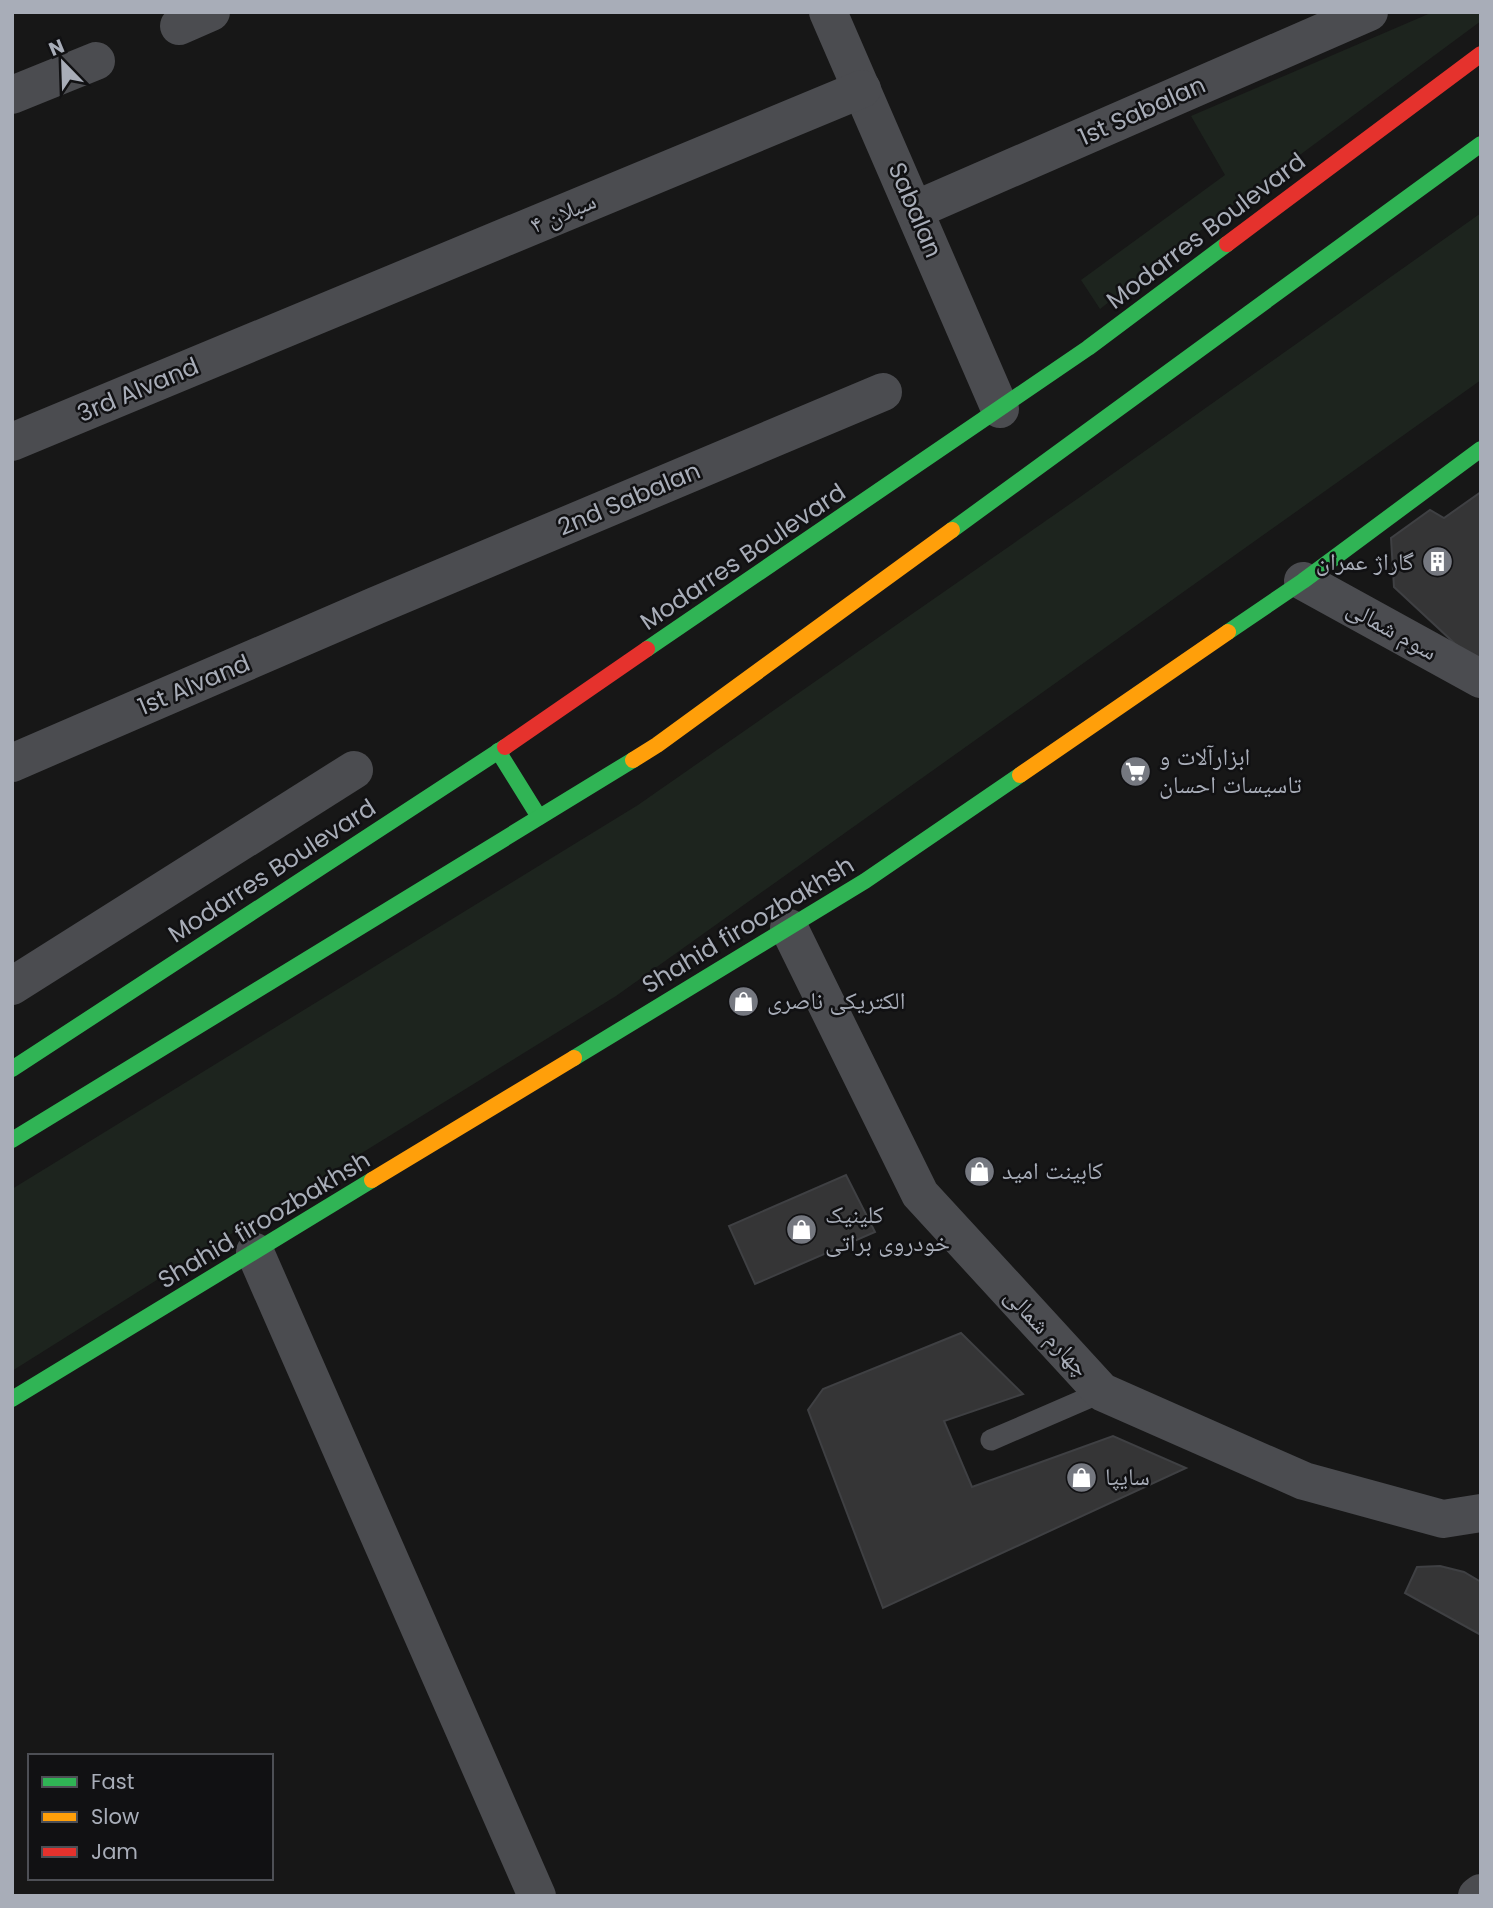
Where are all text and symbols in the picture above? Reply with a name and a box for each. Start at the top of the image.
north arrow [28,28,98,98]
text: N [45,33,68,63]
street label: 1st Sabalan [1073,68,1210,153]
street label: Modarres Boulevard [1099,145,1312,316]
street label: Sabalan [881,157,950,262]
street label: سبلان ۴ [525,184,601,241]
street label: 3rd Alvand [72,349,204,430]
street label: 2nd Sabalan [552,454,705,543]
street label: Modarres Boulevard [633,475,852,638]
place label: گاراژ عمران [1316,545,1414,578]
building icon: گاراژ عمران [1420,545,1454,579]
street label: سوم شمالی [1341,591,1443,668]
street label: 1st Alvand [133,646,255,723]
place label: ابزارآلات و تاسیسات احسان [1159,740,1302,801]
supermarket icon: ابزارآلات و تاسیسات احسان [1119,754,1153,788]
street label: Modarres Boulevard [162,791,382,950]
street label: Shahid firoozbakhsh [636,848,860,1001]
shop icon: الکتریکی ناصری [727,984,761,1018]
place label: الکتریکی ناصری [767,984,905,1017]
street label: Shahid firoozbakhsh [152,1143,376,1296]
shop icon: کابینت امید [962,1154,996,1188]
place label: کابینت امید [1002,1154,1103,1187]
place label: کلینیک خودروی براتی [825,1198,950,1259]
shop icon: کلینیک خودروی براتی [785,1212,819,1246]
street label: چهارم شمالی [997,1280,1097,1384]
shop icon: سایپا [1065,1460,1099,1494]
place label: سایپا [1105,1460,1150,1493]
legend [28,1754,273,1880]
text: Fast [91,1767,134,1796]
text: Slow [91,1802,139,1831]
text: Jam [91,1837,138,1866]

